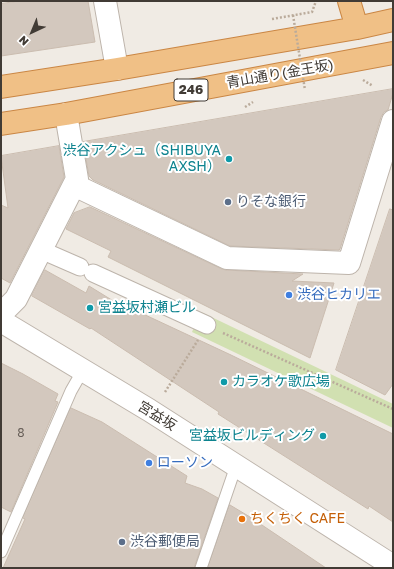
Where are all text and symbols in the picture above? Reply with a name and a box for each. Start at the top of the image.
north arrow [12,12,52,52]
text: N [16,33,31,49]
street label: 青山通り(金王坂) [225,56,335,92]
road number: 246 [174,79,208,101]
place label: 渋谷アクシュ（SHIBUYA AXSH） [62,143,221,176]
marker: 渋谷アクシュ（SHIBUYA AXSH） [224,154,234,164]
place label: りそな銀行 [236,194,306,210]
marker: りそな銀行 [223,197,233,207]
place label: 渋谷ヒカリエ [297,287,381,303]
marker: 渋谷ヒカリエ [284,290,294,300]
place label: 宮益坂村瀬ビル [98,300,196,316]
marker: 宮益坂村瀬ビル [85,303,95,313]
place label: カラオケ歌広場 [232,374,330,390]
marker: カラオケ歌広場 [219,377,229,387]
street label: 宮益坂 [135,398,179,434]
house number: 8 [17,426,25,440]
place label: 宮益坂ビルディング [189,428,315,444]
marker: 宮益坂ビルディング [318,431,328,441]
place label: ローソン [157,455,213,471]
marker: ローソン [144,458,154,468]
place label: ちくちく CAFE [250,511,345,527]
marker: ちくちく CAFE [237,514,247,524]
place label: 渋谷郵便局 [130,534,200,550]
marker: 渋谷郵便局 [117,537,127,547]

